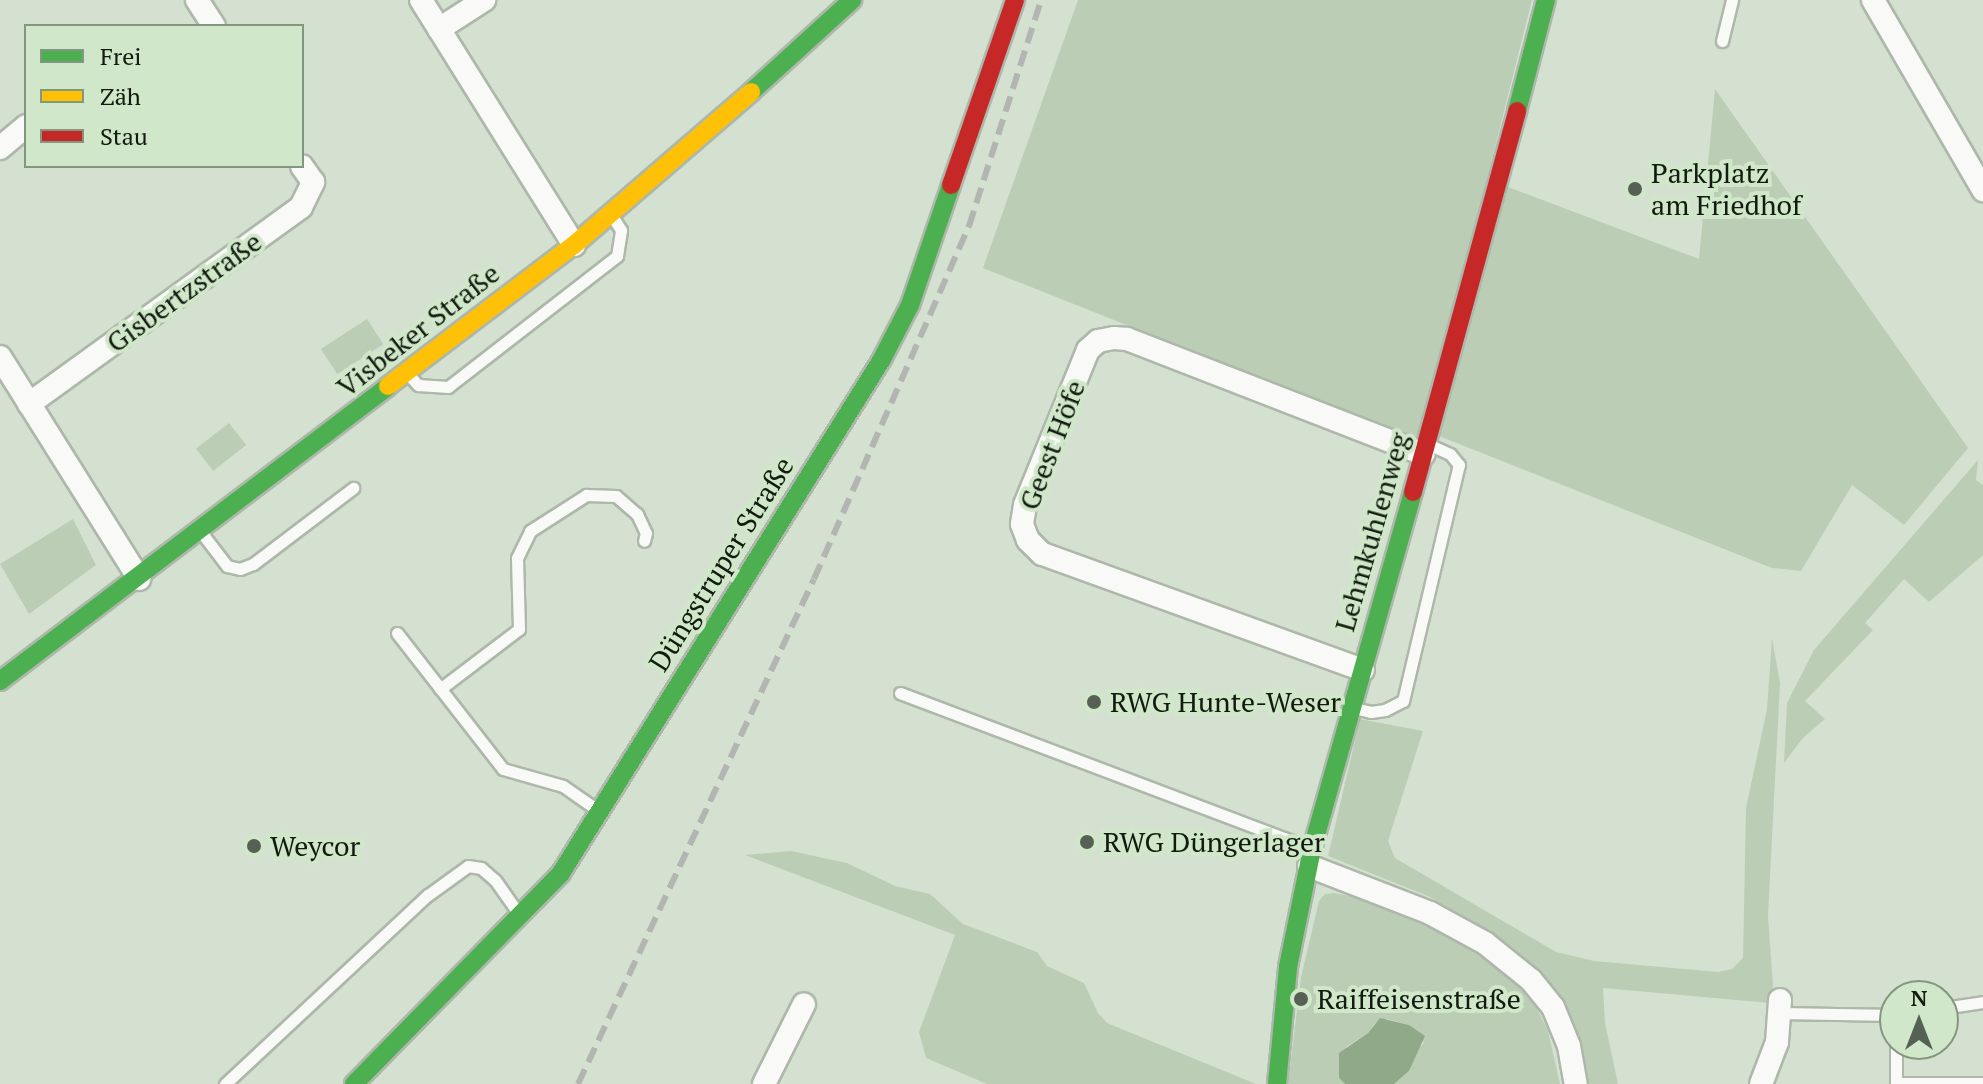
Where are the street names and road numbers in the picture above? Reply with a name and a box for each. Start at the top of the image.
street label: Gisbertzstraße [100,225,268,359]
street label: Visbeker Straße [330,256,506,404]
street label: Geest Höfe [1012,376,1092,514]
street label: Lehmkuhlenweg [1328,429,1416,635]
street label: Düngstruper Straße [641,451,801,677]

